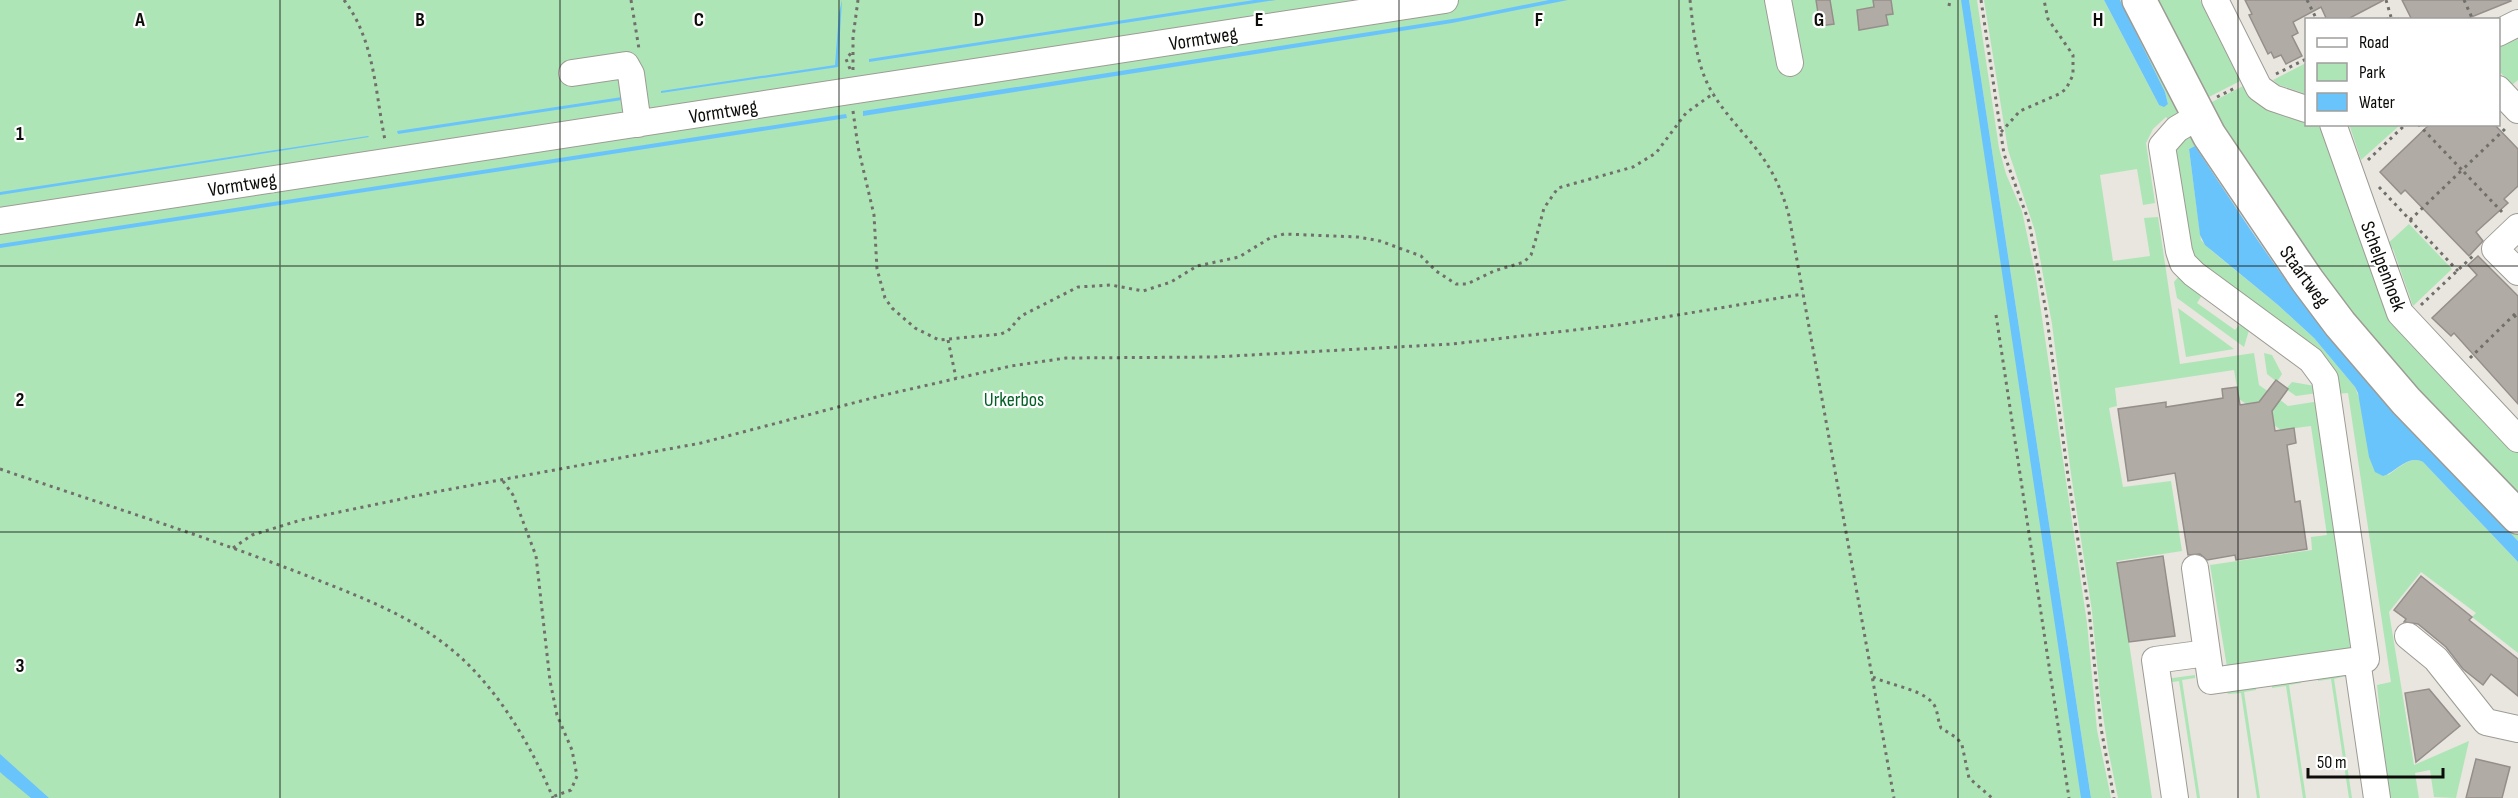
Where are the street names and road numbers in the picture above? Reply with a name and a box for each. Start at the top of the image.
street label: Vormtweg [1167,22,1239,56]
street label: Vormtweg [687,95,759,129]
street label: Vormtweg [206,168,278,202]
street label: Schelpenhoek [2355,218,2411,315]
street label: Staartweg [2274,242,2334,312]

